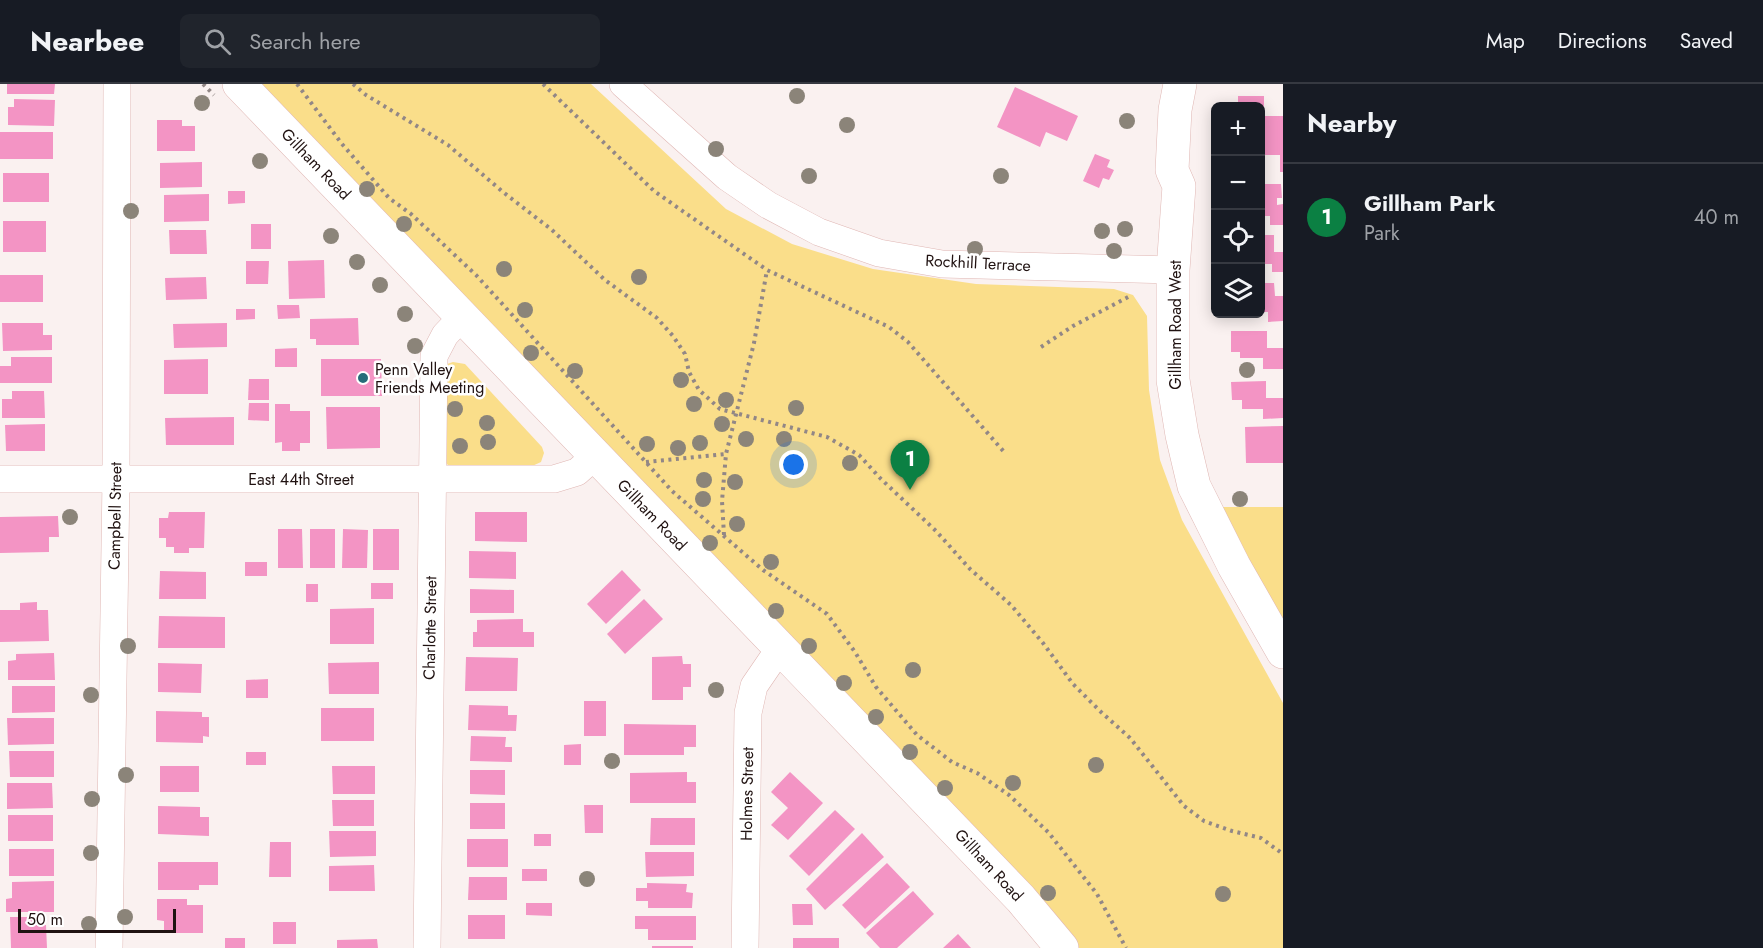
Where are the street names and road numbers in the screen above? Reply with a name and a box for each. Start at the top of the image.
street label: Gillham Road [276,123,356,205]
street label: Rockhill Terrace [925,249,1031,277]
street label: Gillham Road West [1164,260,1187,390]
street label: Campbell Street [103,462,127,570]
street label: East 44th Street [248,468,354,491]
street label: Gillham Road [612,474,692,556]
street label: Charlotte Street [418,576,442,680]
street label: Holmes Street [735,747,759,841]
street label: Gillham Road [949,824,1029,906]

